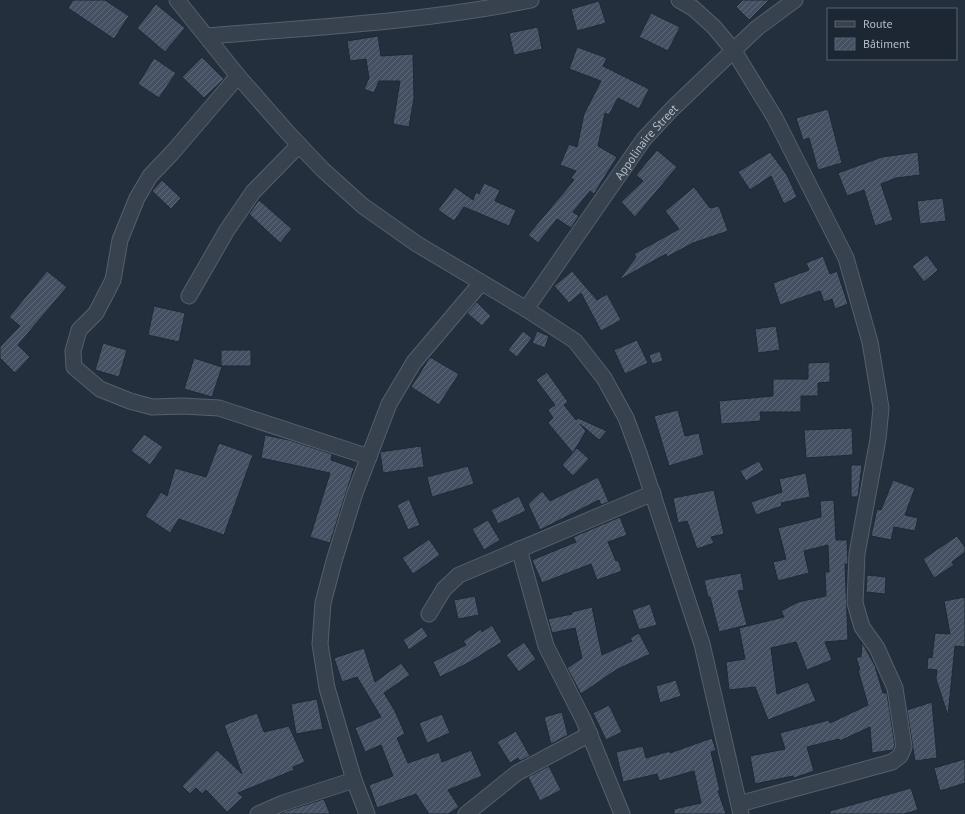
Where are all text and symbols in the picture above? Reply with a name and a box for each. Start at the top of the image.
legend [827,8,957,60]
text: Route [863,16,893,31]
text: Bâtiment [863,36,910,51]
street label: Appolinaire Street [611,100,680,182]

